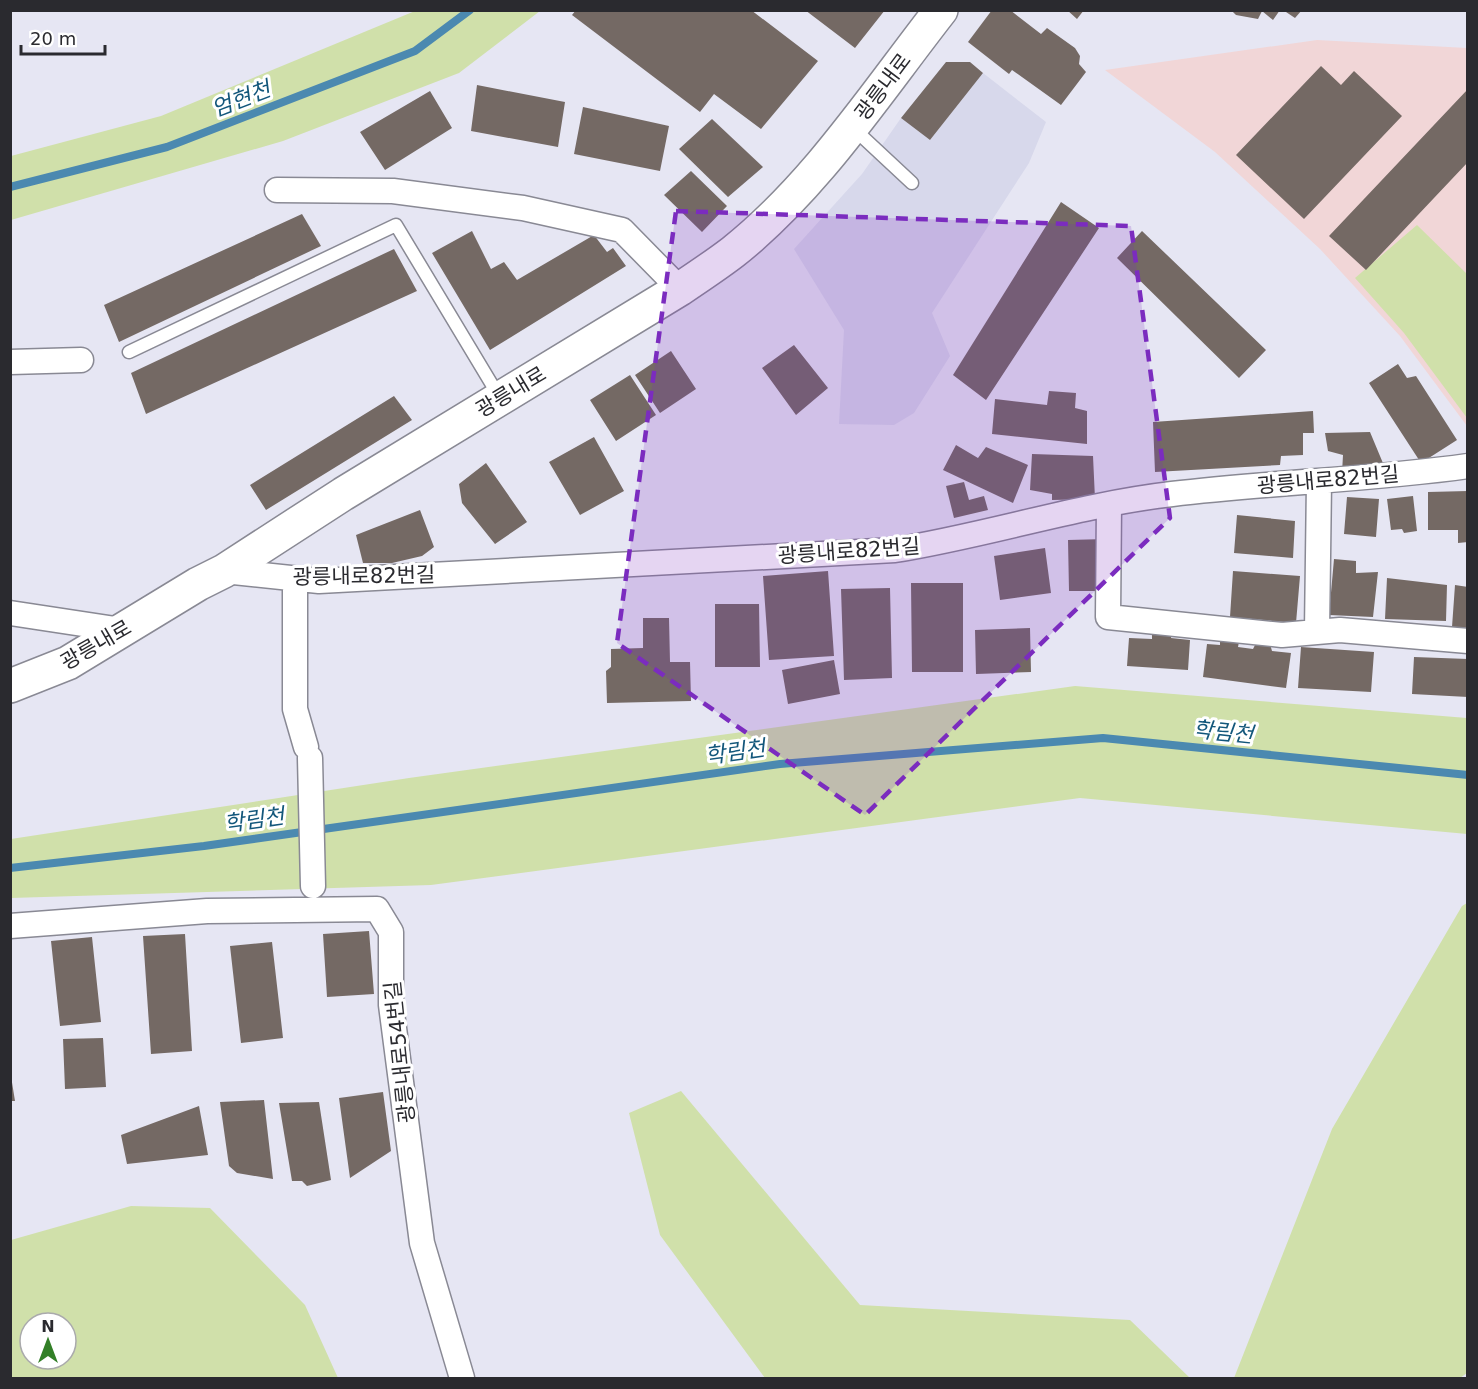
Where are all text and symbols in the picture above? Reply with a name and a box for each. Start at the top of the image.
scale bar [21,18,105,56]
text: 20 m [30,28,76,49]
street label: 광릉내로 [850,49,916,125]
water label: 엄현천 [208,75,276,122]
street label: 광릉내로 [472,362,550,422]
street label: 광릉내로82번길 [1256,462,1400,498]
street label: 광릉내로82번길 [777,534,921,568]
street label: 광릉내로82번길 [292,563,436,589]
street label: 광릉내로 [57,615,135,675]
water label: 학림천 [1191,716,1257,748]
water label: 학림천 [703,735,770,769]
water label: 학림천 [222,803,289,837]
street label: 광릉내로54번길 [381,980,419,1124]
north arrow [18,1311,78,1371]
text: N [41,1317,55,1336]

